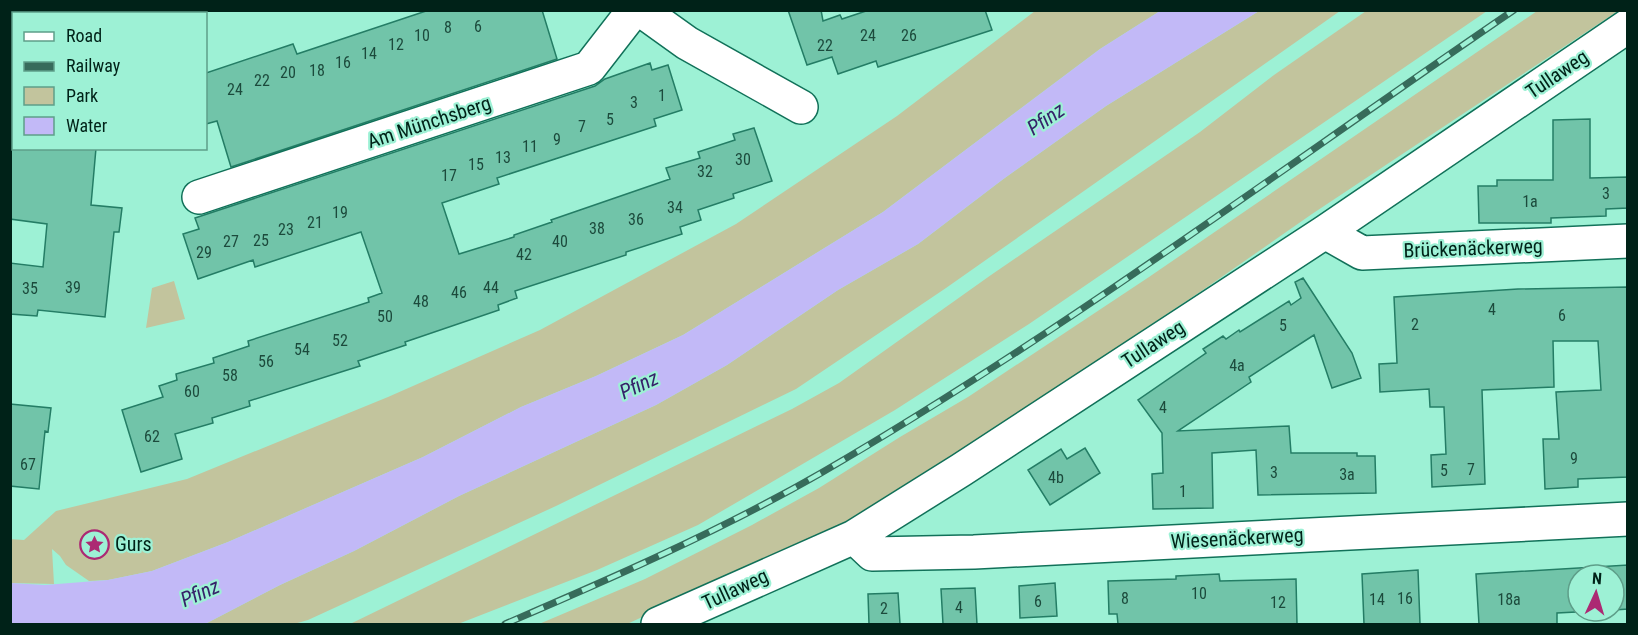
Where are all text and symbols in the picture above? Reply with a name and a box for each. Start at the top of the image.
legend [12,12,207,150]
house number: 6 [474,17,482,36]
house number: 8 [444,18,452,37]
text: Road [66,25,102,46]
house number: 10 [414,26,430,45]
house number: 24 [860,26,876,45]
house number: 26 [901,26,917,45]
house number: 12 [388,35,404,54]
house number: 22 [817,36,833,55]
house number: 14 [361,44,377,63]
street label: Tullaweg [1521,44,1593,104]
house number: 16 [335,53,351,72]
text: Railway [66,55,121,76]
house number: 18 [309,61,325,80]
house number: 20 [280,63,296,82]
house number: 22 [254,71,270,90]
house number: 24 [227,80,243,99]
text: Park [66,85,98,106]
house number: 1 [658,86,666,105]
street label: Am Münchsberg [364,91,494,153]
house number: 3 [630,93,638,112]
water label: Pfinz [1023,98,1069,140]
house number: 5 [606,110,614,129]
text: Water [66,115,108,136]
house number: 7 [578,117,586,136]
house number: 9 [553,130,561,149]
house number: 11 [522,137,538,156]
house number: 13 [495,148,511,167]
house number: 30 [735,150,751,169]
house number: 15 [468,155,484,174]
house number: 32 [697,162,713,181]
house number: 17 [441,166,457,185]
house number: 3 [1602,184,1610,203]
house number: 1a [1522,192,1538,211]
house number: 34 [667,198,683,217]
house number: 19 [332,203,348,222]
house number: 36 [628,210,644,229]
house number: 21 [307,213,323,232]
house number: 38 [589,219,605,238]
house number: 23 [278,220,294,239]
house number: 25 [253,231,269,250]
house number: 27 [223,232,239,251]
house number: 40 [552,232,568,251]
street label: Brückenäckerweg [1403,234,1543,262]
house number: 29 [196,243,212,262]
house number: 42 [516,245,532,264]
house number: 39 [65,278,81,297]
house number: 44 [483,278,499,297]
house number: 35 [22,279,38,298]
house number: 46 [451,283,467,302]
house number: 48 [413,292,429,311]
house number: 4 [1488,300,1496,319]
house number: 6 [1558,306,1566,325]
house number: 50 [377,307,393,326]
street label: Tullaweg [1117,315,1189,373]
house number: 2 [1411,315,1419,334]
house number: 5 [1279,316,1287,335]
house number: 52 [332,331,348,350]
house number: 54 [294,340,310,359]
house number: 56 [258,352,274,371]
house number: 4a [1229,356,1245,375]
house number: 58 [222,366,238,385]
water label: Pfinz [616,366,662,404]
house number: 60 [184,382,200,401]
house number: 4 [1159,398,1167,417]
house number: 62 [144,427,160,446]
house number: 9 [1570,449,1578,468]
house number: 67 [20,455,36,474]
house number: 7 [1467,460,1475,479]
house number: 5 [1440,461,1448,480]
house number: 3 [1270,463,1278,482]
house number: 3a [1339,465,1355,484]
house number: 4b [1048,468,1064,487]
house number: 1 [1179,482,1187,501]
street label: Wiesenäckerweg [1170,523,1304,553]
place icon: Gurs [78,528,110,560]
place label: Gurs [115,532,152,556]
street label: Tullaweg [698,563,772,615]
north arrow [1566,563,1626,623]
text: N [1591,569,1603,588]
water label: Pfinz [177,574,223,612]
house number: 10 [1191,584,1207,603]
house number: 8 [1121,589,1129,608]
house number: 16 [1397,589,1413,608]
house number: 14 [1369,590,1385,609]
house number: 18a [1497,590,1521,609]
house number: 6 [1034,592,1042,611]
house number: 12 [1270,593,1286,612]
house number: 4 [955,598,963,617]
house number: 2 [880,599,888,618]

